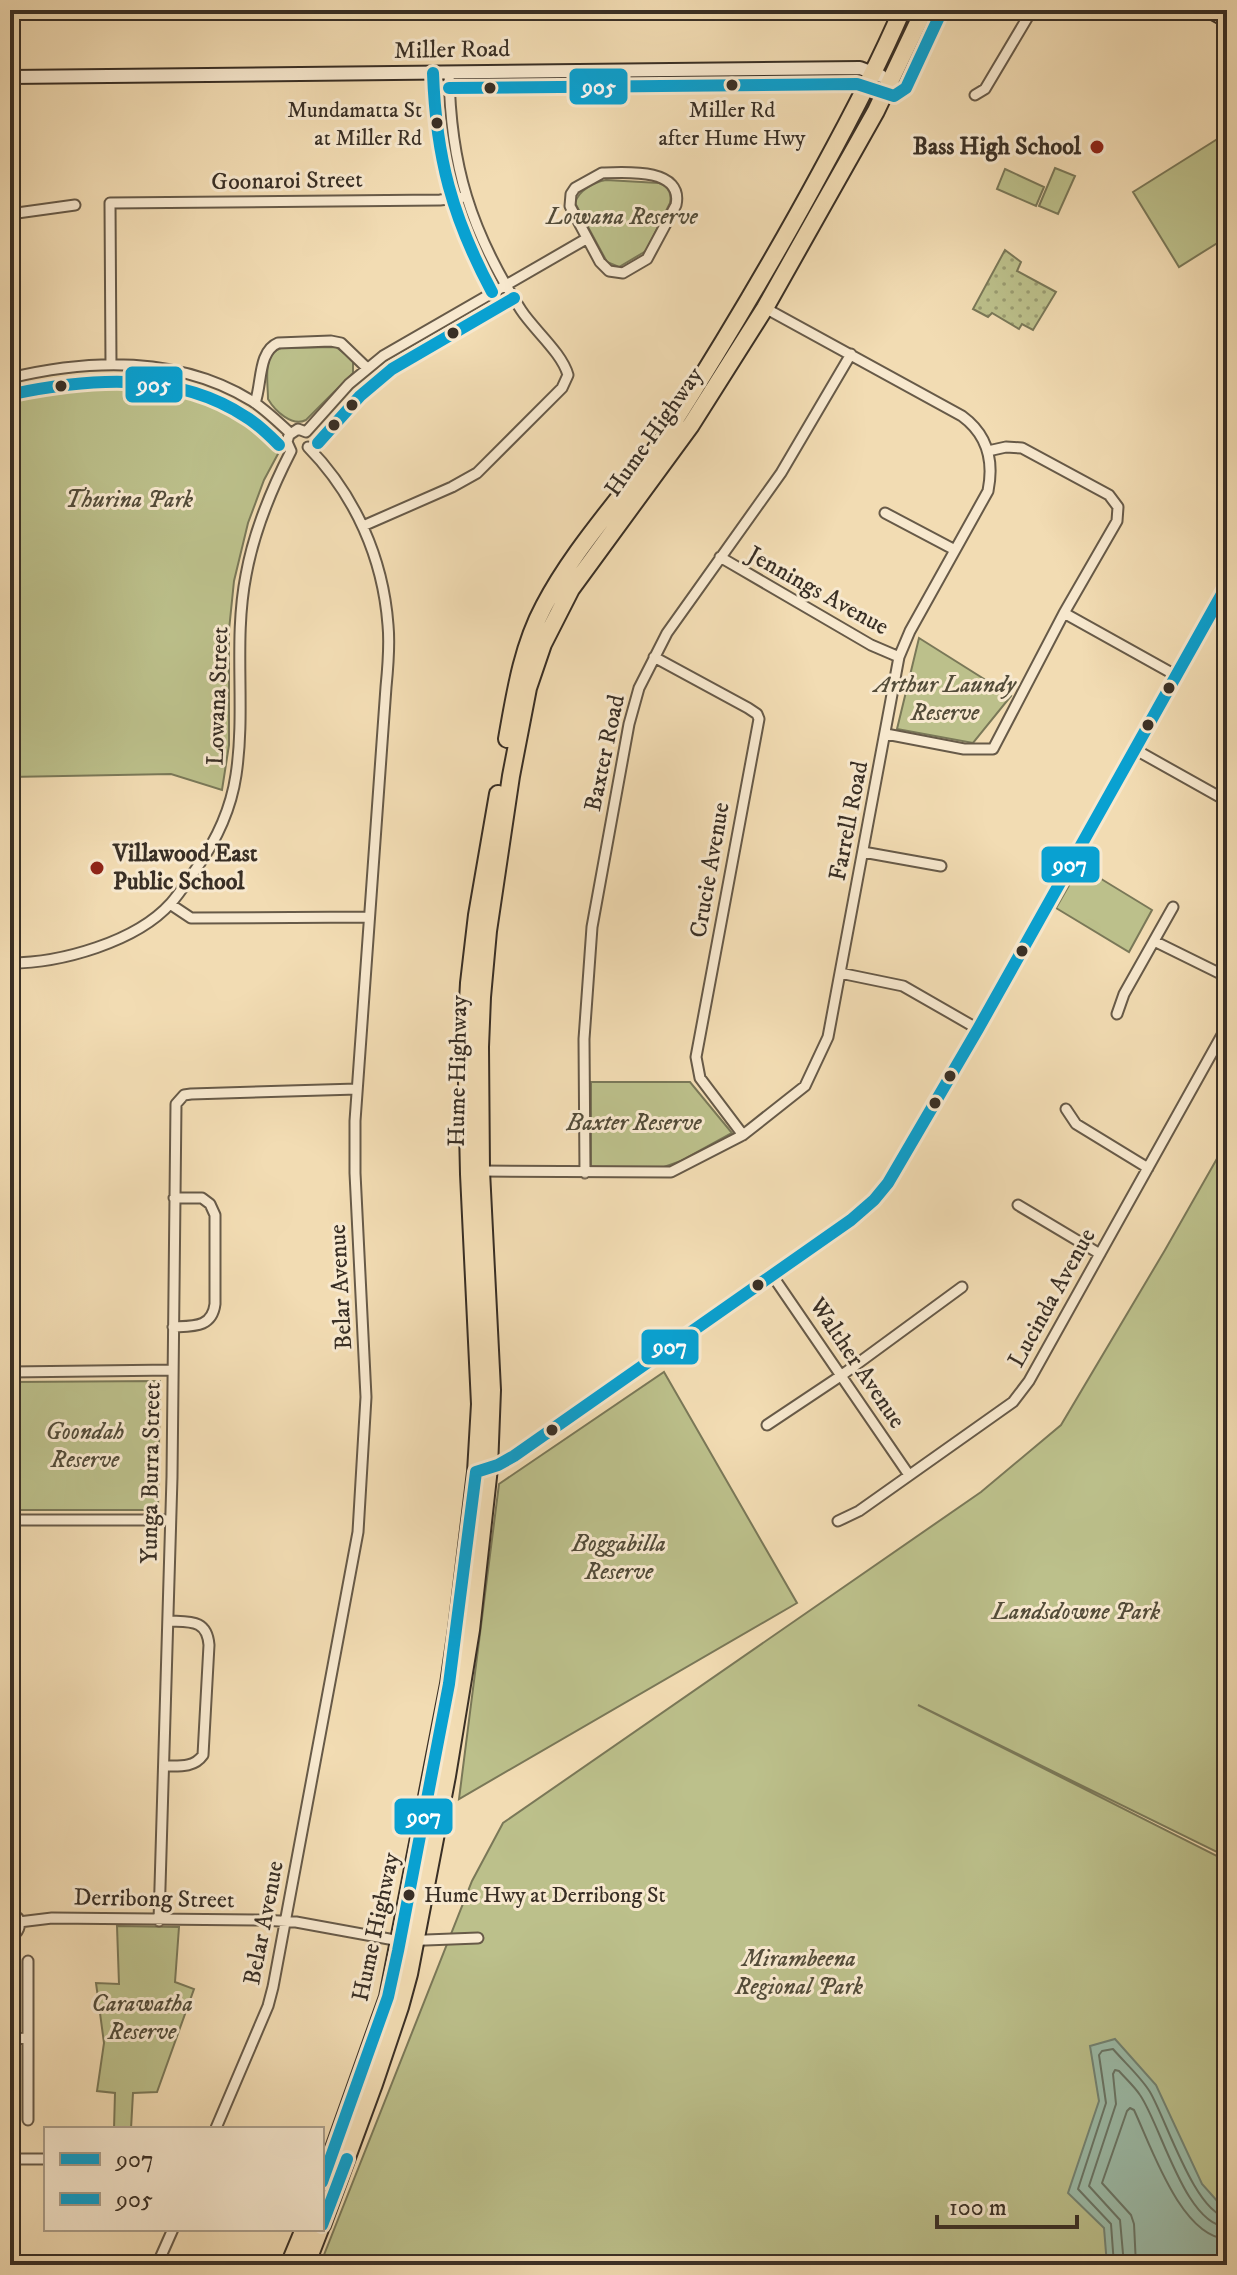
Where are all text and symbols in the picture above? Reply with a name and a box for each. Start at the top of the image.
street label: Miller Road [394,34,510,66]
line badge: 905 [568,67,629,106]
text: 905 [580,74,616,101]
marker: Miller Rd after Hume Hwy [724,77,740,93]
unlabelled marker [482,80,498,96]
place label: Mundamatta St at Miller Rd [287,97,422,152]
place label: Miller Rd after Hume Hwy [658,97,806,152]
marker: Mundamatta St at Miller Rd [429,115,445,131]
place label: Bass High School [913,132,1082,162]
marker: Bass High School [1088,138,1106,156]
street label: Goonaroi Street [211,165,363,197]
park label: Lowana Reserve [544,202,699,232]
unlabelled marker [445,325,461,341]
street label: Hume Highway [598,361,710,503]
line badge: 905 [124,365,184,404]
text: 905 [135,372,171,399]
unlabelled marker [53,378,69,394]
unlabelled marker [344,397,360,413]
unlabelled marker [326,417,342,433]
park label: Thurina Park [65,485,193,515]
street label: Jennings Avenue [740,539,894,642]
street label: Lowana Street [201,626,235,766]
park label: Arthur Laundy Reserve [871,670,1017,728]
unlabelled marker [1161,680,1177,696]
street label: Baxter Road [578,692,632,814]
unlabelled marker [1140,717,1156,733]
street label: Farrell Road [823,759,875,883]
street label: Crucie Avenue [683,800,737,940]
place label: Villawood East Public School [112,839,258,897]
line badge: 907 [1040,845,1101,884]
text: 907 [1051,852,1087,879]
marker: Villawood East Public School [88,859,106,877]
unlabelled marker [1014,943,1030,959]
street label: Hume Highway [442,994,474,1147]
unlabelled marker [942,1068,958,1084]
unlabelled marker [927,1095,943,1111]
park label: Baxter Reserve [566,1108,702,1138]
street label: Belar Avenue [323,1223,359,1351]
street label: Lucinda Avenue [1001,1223,1103,1373]
unlabelled marker [750,1277,766,1293]
street label: Walther Avenue [802,1291,912,1434]
line badge: 907 [640,1328,700,1366]
text: 907 [651,1334,687,1361]
street label: Yunga Burra Street [134,1382,168,1564]
park label: Goondah Reserve [46,1417,125,1475]
unlabelled marker [544,1422,560,1438]
park label: Boggabilla Reserve [571,1529,666,1587]
park label: Landsdowne Park [990,1597,1160,1627]
line badge: 907 [393,1797,454,1836]
text: 907 [405,1804,441,1831]
street label: Hume Highway [346,1849,407,2004]
street label: Belar Avenue [237,1858,291,1988]
place label: Hume Hwy at Derribong St [424,1882,665,1909]
street label: Derribong Street [73,1883,235,1915]
marker: Hume Hwy at Derribong St [401,1887,417,1903]
park label: Mirambeena Regional Park [734,1944,863,2002]
park label: Carawatha Reserve [91,1989,193,2047]
legend [44,2127,324,2231]
text: 907 [115,2145,154,2175]
scale bar [937,2179,1077,2229]
text: 905 [115,2185,153,2215]
text: 100 m [949,2193,1007,2223]

